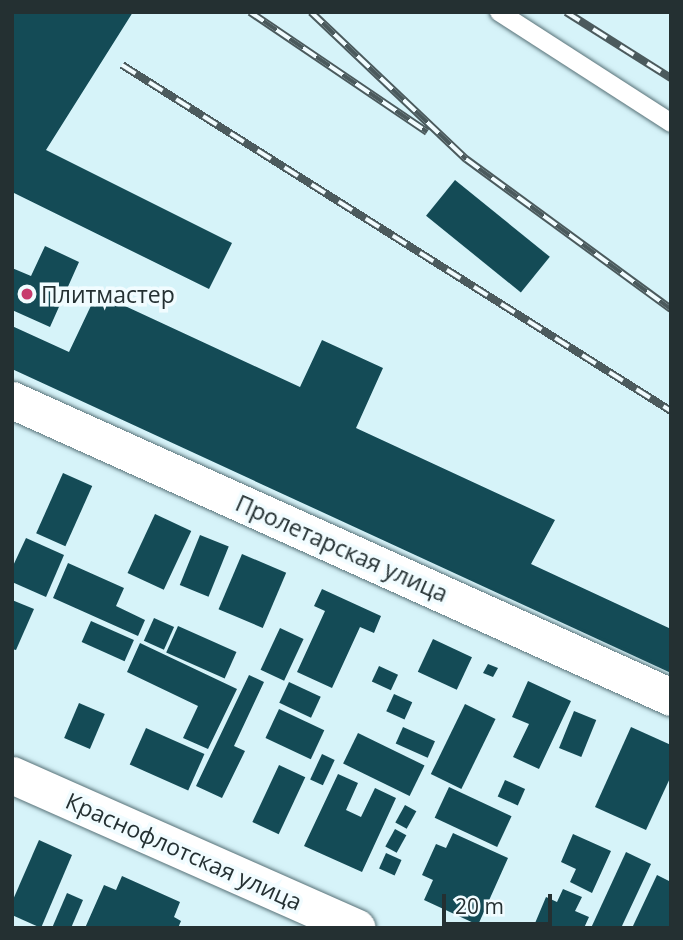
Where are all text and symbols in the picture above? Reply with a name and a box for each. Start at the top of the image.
place label: Плитмастер [41,280,175,308]
marker: Плитмастер [19,286,35,302]
street label: Пролетарская улица [232,489,452,607]
street label: Краснофлотская улица [62,786,306,916]
scale bar [445,880,555,924]
text: 20 m [455,892,504,920]

